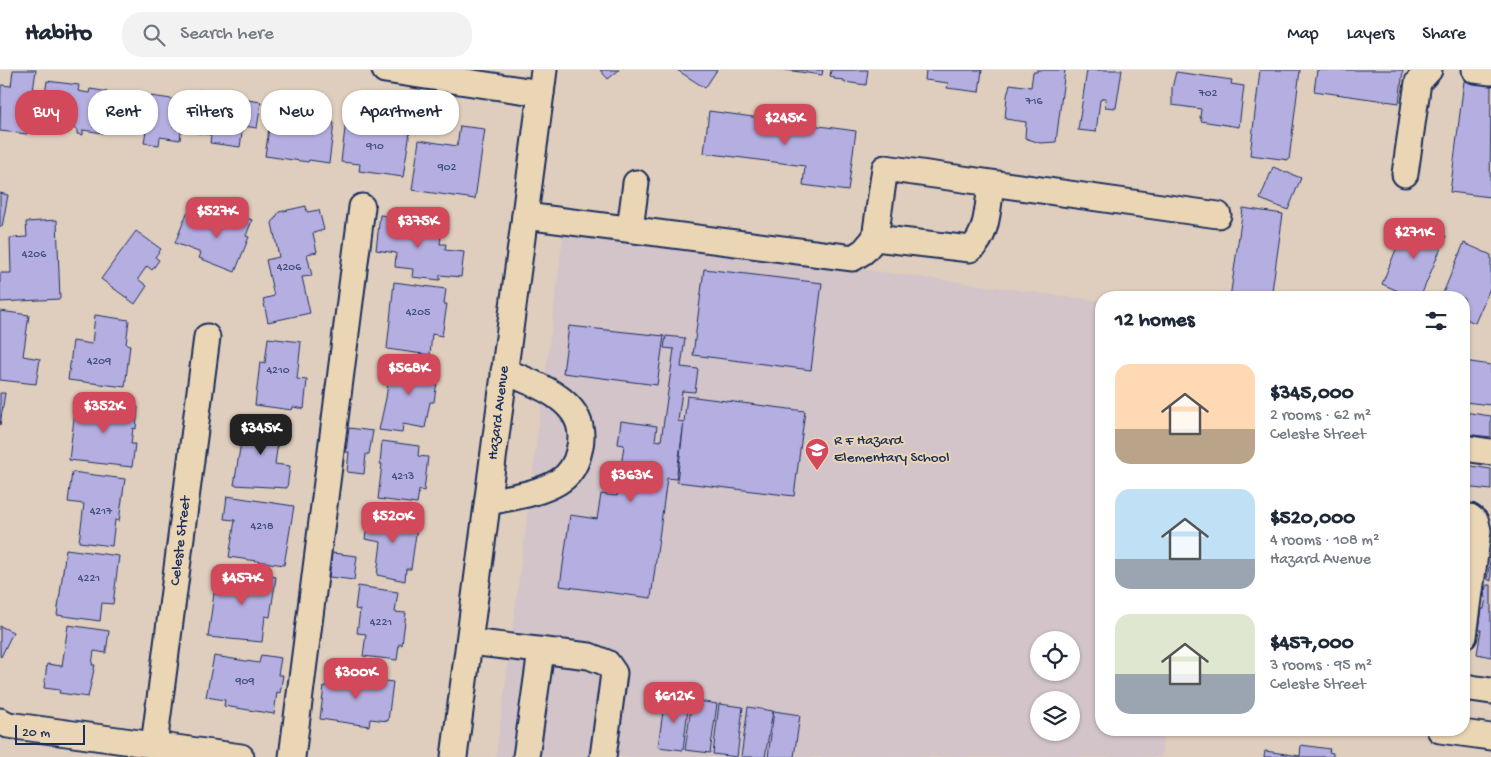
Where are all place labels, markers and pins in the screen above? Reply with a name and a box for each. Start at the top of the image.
pin: $245K [750,104,820,146]
pin: $527K [182,196,252,239]
pin: $375K [383,206,453,249]
pin: $271K [1379,218,1449,260]
pin: $568K [374,354,444,396]
pin: $352K [69,392,139,434]
pin: $345K [226,414,296,456]
place label: R F Hazard Elementary School [834,432,950,467]
school or university icon: R F Hazard Elementary School [804,437,830,471]
pin: $363K [596,460,666,503]
pin: $520K [358,502,428,544]
pin: $457K [207,564,277,606]
pin: $300K [321,658,391,700]
pin: $612K [639,682,709,724]

